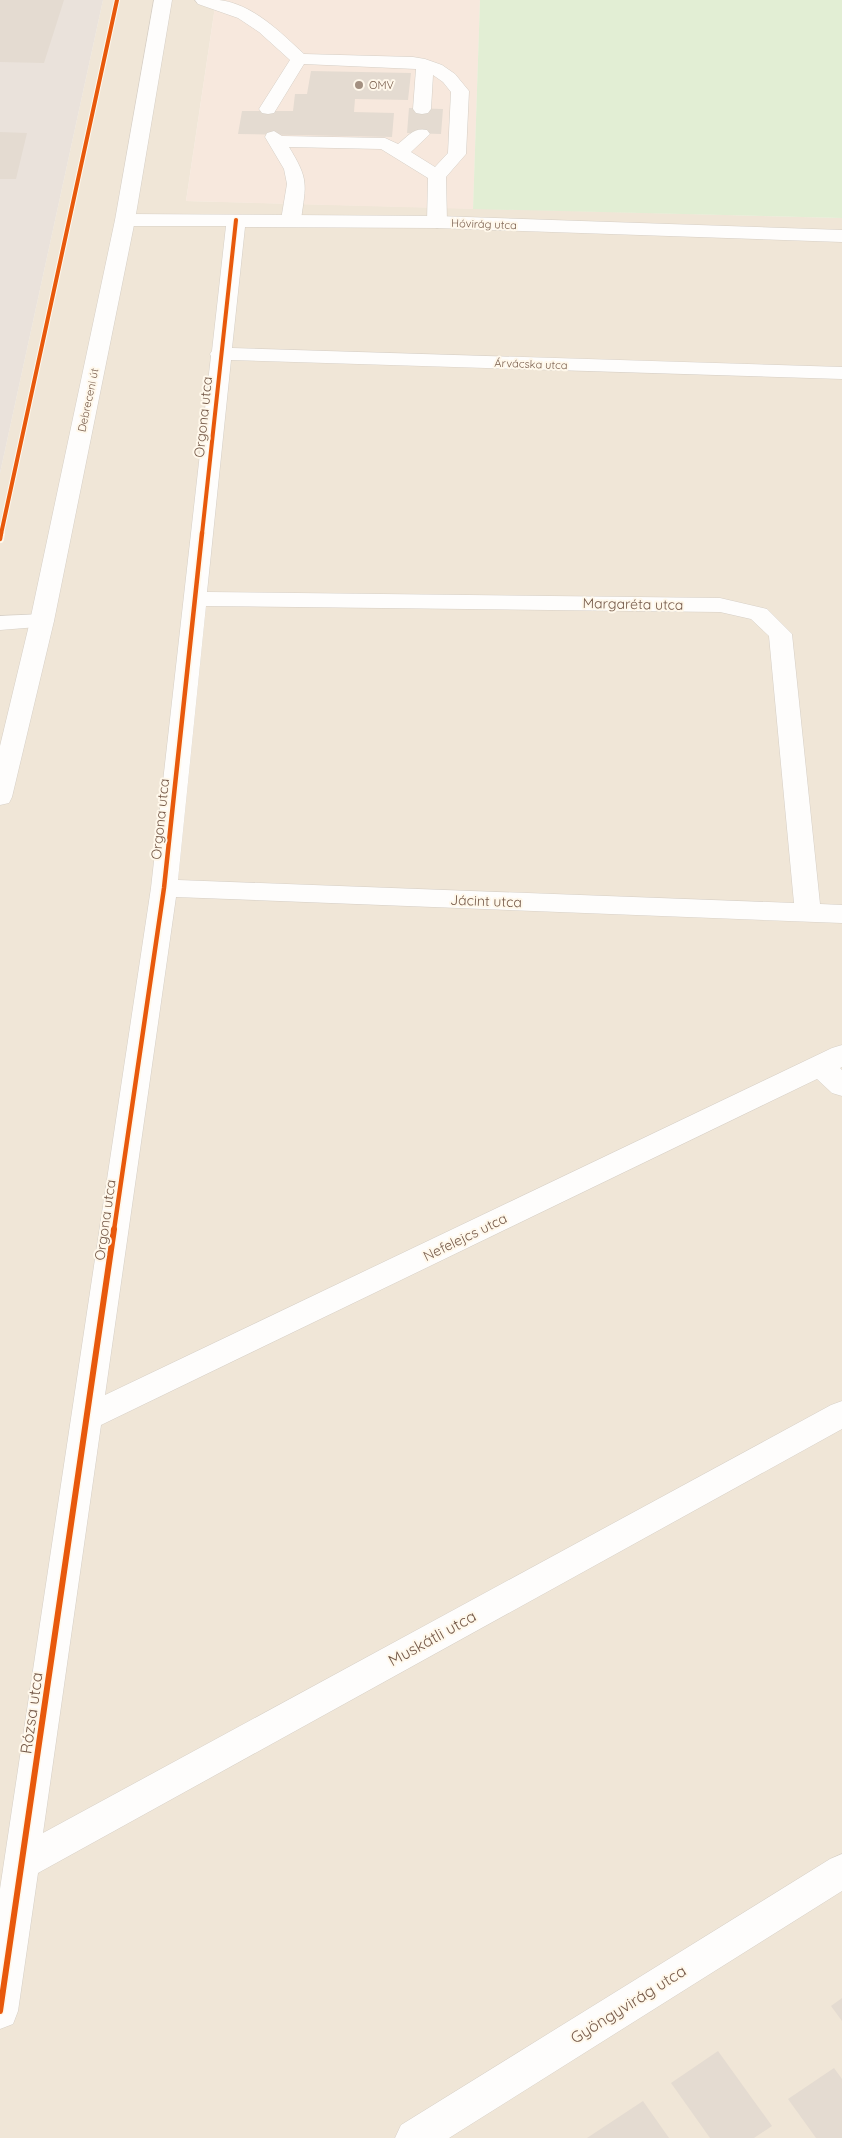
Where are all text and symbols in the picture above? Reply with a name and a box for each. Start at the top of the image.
place label: OMV [369,78,394,92]
marker: OMV [353,79,365,91]
street label: Hóvirág utca [451,216,517,232]
street label: Árvácska utca [494,356,568,372]
street label: Debreceni út [74,367,102,433]
street label: Orgona utca [190,375,216,459]
street label: Margaréta utca [582,594,684,614]
street label: Orgona utca [147,777,173,861]
street label: Jácint utca [450,891,522,911]
street label: Orgona utca [90,1178,120,1262]
street label: Nefelejcs utca [420,1209,510,1265]
street label: Muskátli utca [385,1606,479,1670]
street label: Rózsa utca [15,1671,47,1755]
street label: Gyöngyvirág utca [567,1960,689,2048]

